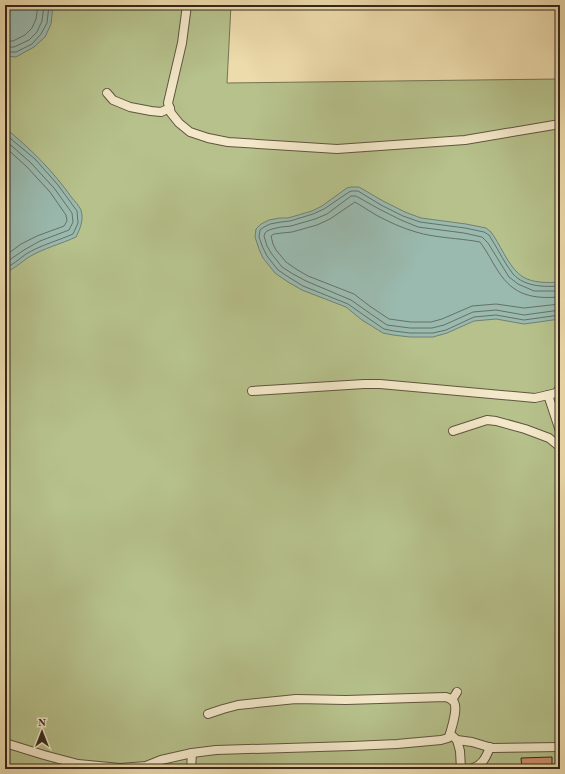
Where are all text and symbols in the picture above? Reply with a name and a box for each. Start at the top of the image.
north arrow [22,712,62,752]
text: N [38,718,47,729]

